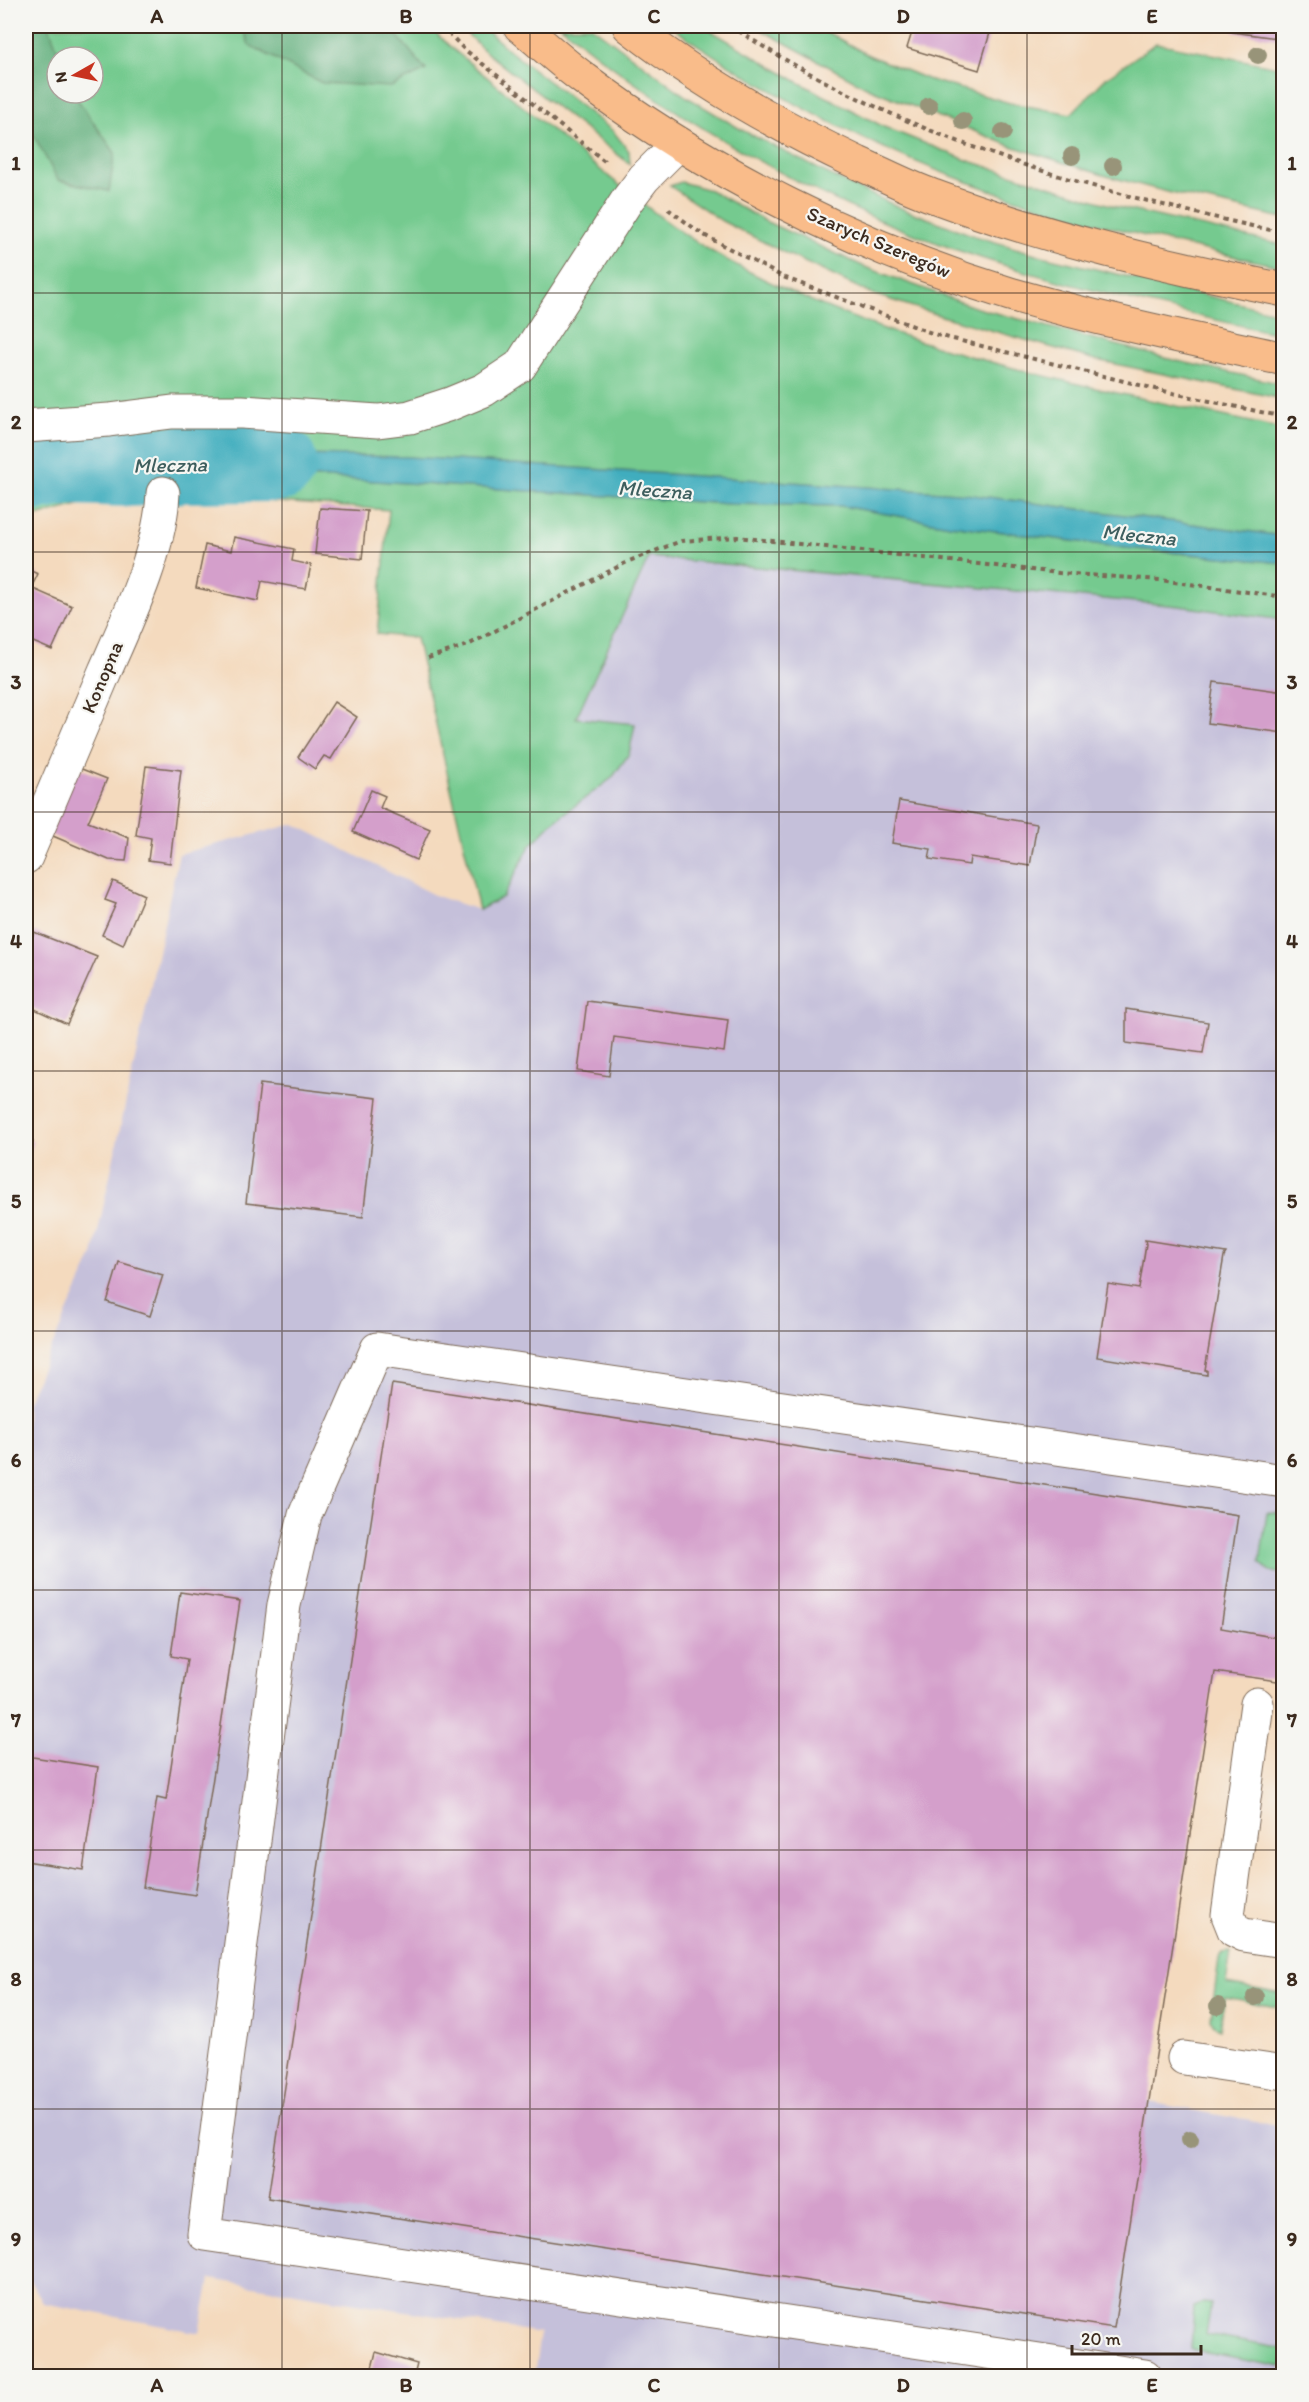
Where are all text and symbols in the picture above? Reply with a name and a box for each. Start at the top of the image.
text: A [150,4,164,28]
text: B [400,4,413,28]
text: C [648,4,661,28]
text: D [896,4,910,28]
text: E [1146,4,1158,28]
north arrow [45,45,105,105]
text: N [50,70,71,84]
text: 1 [11,151,21,175]
text: 1 [1287,151,1297,175]
street label: Szarych Szeregów [804,201,954,283]
text: 2 [11,410,22,434]
text: 2 [1287,410,1298,434]
water label: Mleczna [133,451,208,478]
water label: Mleczna [617,474,693,505]
water label: Mleczna [1101,518,1178,551]
street label: Konopna [76,637,128,717]
text: 3 [11,670,22,694]
text: 3 [1287,670,1298,694]
text: 4 [10,929,22,953]
text: 4 [1286,929,1298,953]
text: 5 [11,1189,22,1213]
text: 5 [1287,1189,1298,1213]
text: 6 [11,1448,22,1472]
text: 6 [1287,1448,1298,1472]
text: 7 [10,1708,21,1732]
text: 7 [1286,1708,1297,1732]
text: 8 [11,1967,22,1991]
text: 8 [1287,1967,1298,1991]
text: 9 [11,2227,21,2251]
text: 9 [1287,2227,1297,2251]
scale bar [1072,2318,1201,2356]
text: 20 m [1081,2328,1121,2350]
text: A [150,2373,164,2397]
text: B [400,2373,413,2397]
text: C [648,2373,661,2397]
text: D [896,2373,910,2397]
text: E [1146,2373,1158,2397]

